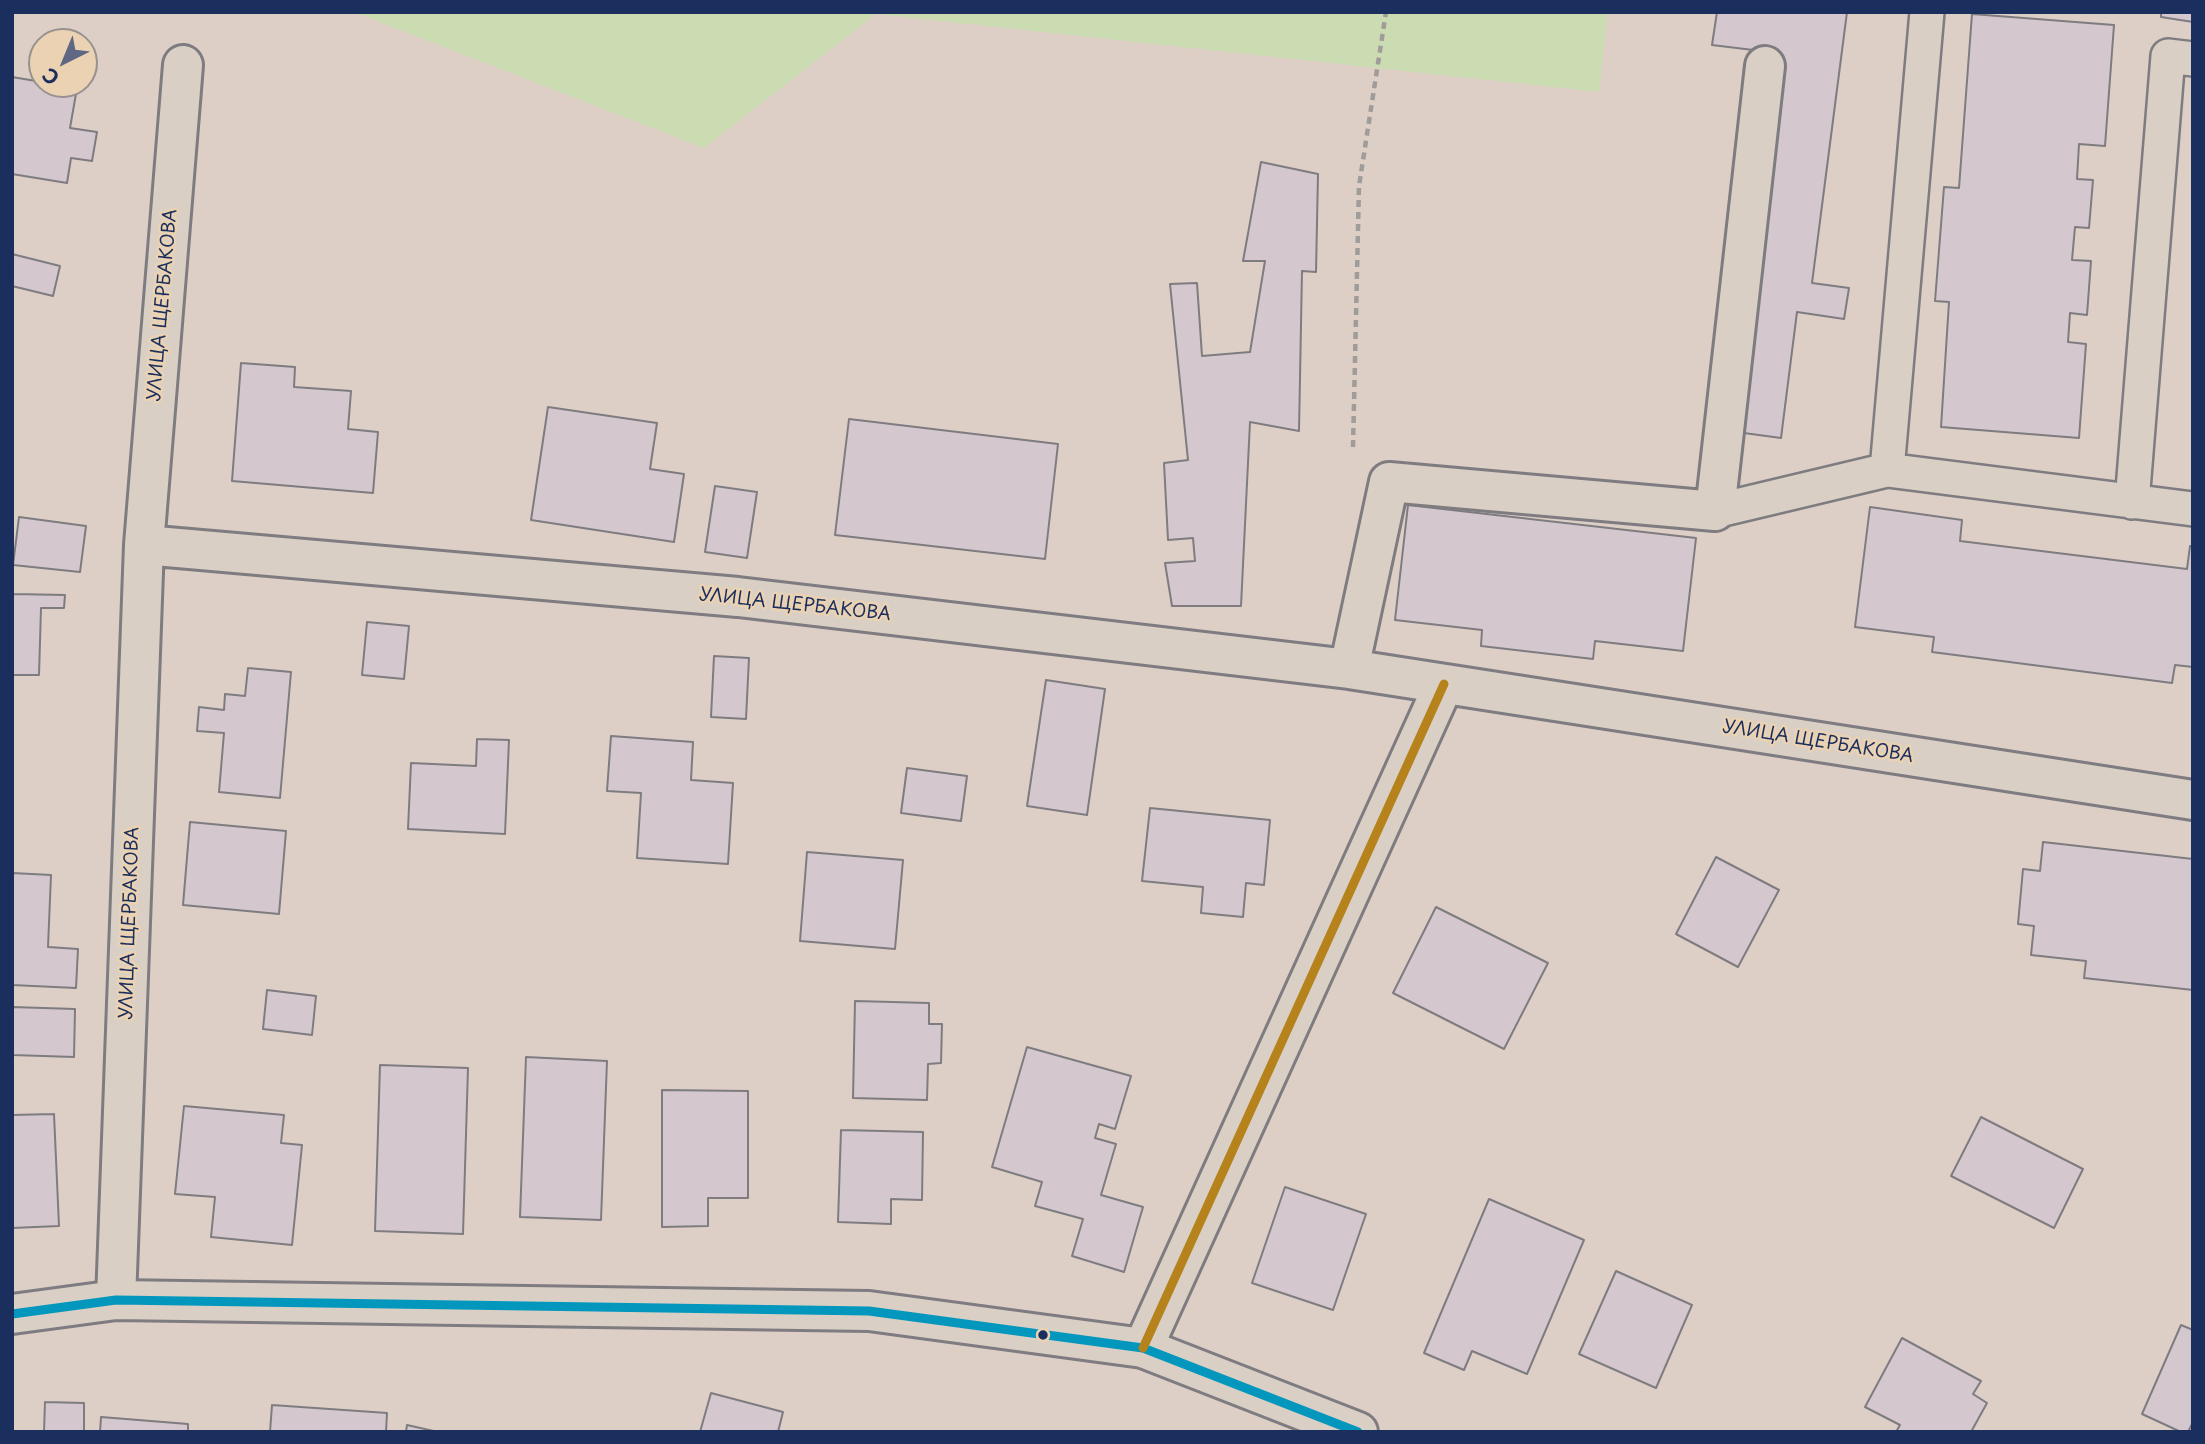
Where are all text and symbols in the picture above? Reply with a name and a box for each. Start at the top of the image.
north arrow [28,28,98,98]
text: С [35,62,65,92]
street label: УЛИЦА ЩЕРБАКОВА [144,208,182,402]
street label: УЛИЦА ЩЕРБАКОВА [698,584,892,626]
street label: УЛИЦА ЩЕРБАКОВА [1721,716,1915,768]
street label: УЛИЦА ЩЕРБАКОВА [116,826,144,1020]
unlabelled marker [1036,1328,1050,1342]

